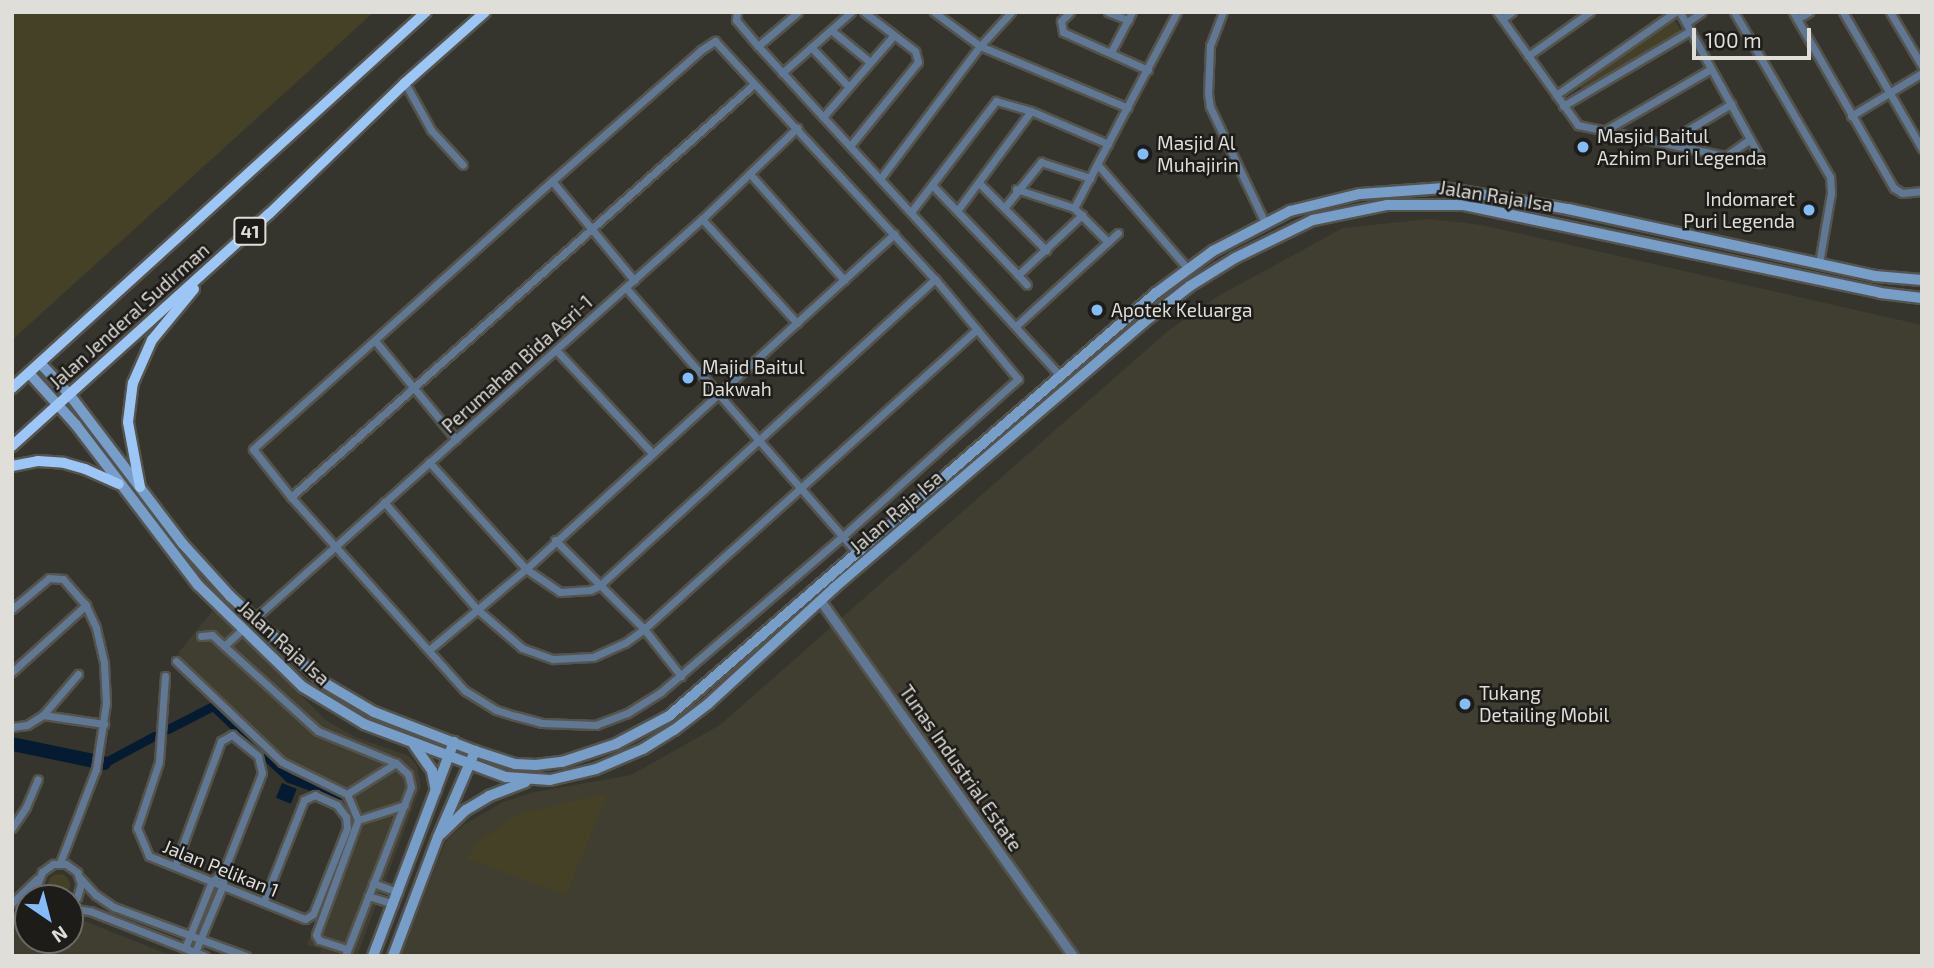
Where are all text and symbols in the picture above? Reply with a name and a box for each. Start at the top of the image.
scale bar [1696,14,1815,58]
text: 100 m [1705,27,1762,52]
place label: Masjid Baitul Azhim Puri Legenda [1597,125,1767,169]
place label: Masjid Al Muhajirin [1157,132,1239,176]
marker: Masjid Baitul Azhim Puri Legenda [1575,139,1591,155]
marker: Masjid Al Muhajirin [1135,146,1151,162]
street label: Jalan Raja Isa [1437,176,1555,216]
place label: Indomaret Puri Legenda [1683,188,1795,232]
marker: Indomaret Puri Legenda [1801,202,1817,218]
road number: 41 [232,216,268,246]
street label: Jalan Jenderal Sudirman [44,238,214,394]
street label: Perumahan Bida Asri-1 [437,290,597,438]
place label: Apotek Keluarga [1111,299,1253,321]
marker: Apotek Keluarga [1089,302,1105,318]
place label: Majid Baitul Dakwah [702,356,804,400]
marker: Majid Baitul Dakwah [680,370,696,386]
street label: Jalan Raja Isa [845,466,947,558]
street label: Jalan Raja Isa [234,596,334,690]
street label: Tunas Industrial Estate [895,680,1027,856]
place label: Tukang Detailing Mobil [1479,682,1609,726]
marker: Tukang Detailing Mobil [1457,696,1473,712]
street label: Jalan Pelikan 1 [160,834,282,902]
north arrow [14,884,84,954]
text: N [48,922,72,948]

